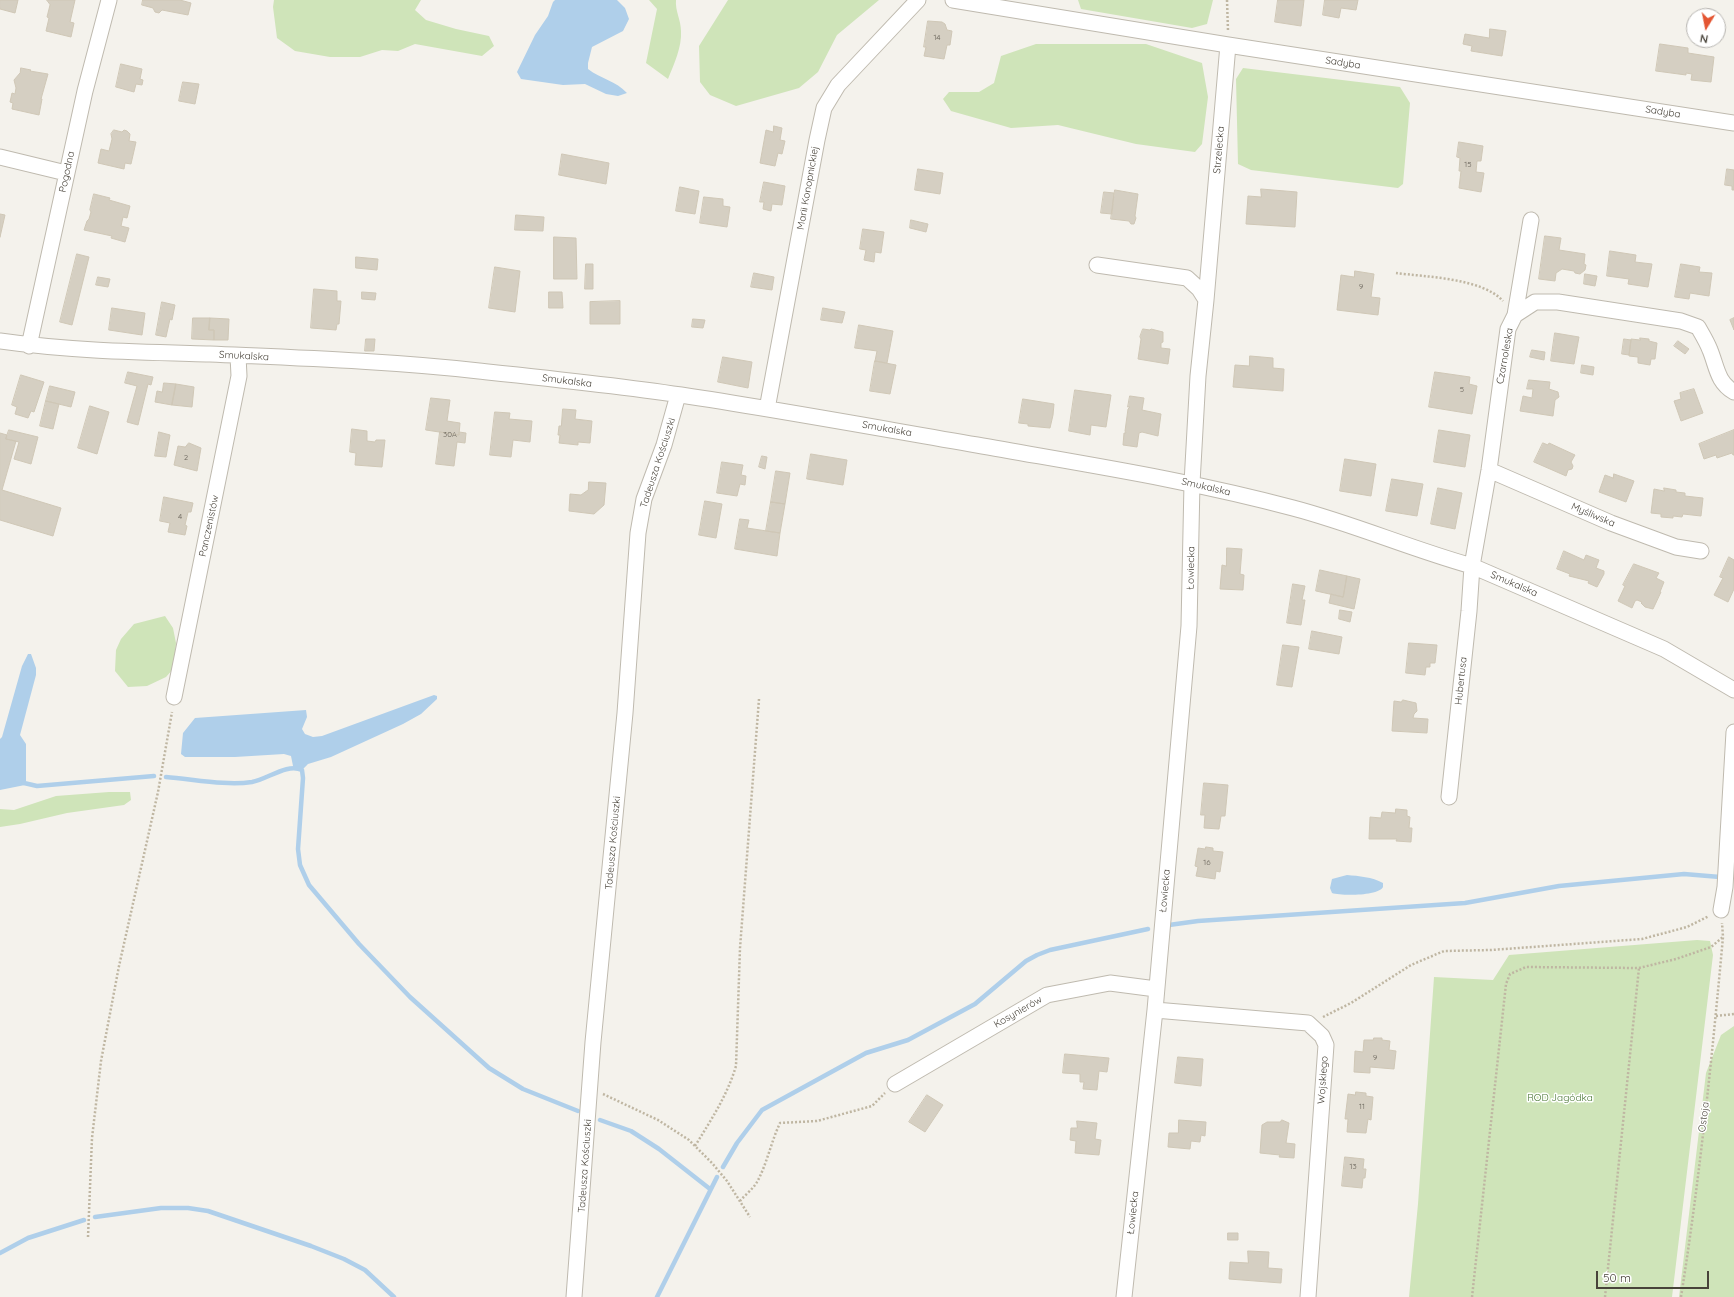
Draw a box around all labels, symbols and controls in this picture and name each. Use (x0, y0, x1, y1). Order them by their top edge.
north arrow (1686, 8, 1726, 48)
text: N (1699, 31, 1709, 46)
house number: 14 (933, 33, 941, 43)
street label: Sadyba (1325, 54, 1361, 72)
street label: Sadyba (1645, 103, 1681, 121)
street label: Strzelecka (1211, 126, 1227, 174)
street label: Marii Konopnickiej (795, 145, 821, 231)
street label: Pogodna (57, 150, 77, 194)
house number: 15 (1464, 160, 1472, 170)
house number: 9 (1359, 282, 1363, 292)
street label: Czarnoleska (1494, 327, 1516, 385)
street label: Smukalska (219, 349, 269, 363)
street label: Smukalska (541, 372, 593, 390)
house number: 5 (1460, 385, 1464, 395)
street label: Tadeusza Kościuszki (638, 416, 678, 510)
street label: Smukalska (861, 419, 913, 439)
house number: 30A (443, 430, 457, 440)
house number: 2 (184, 453, 188, 463)
street label: Smukalska (1180, 476, 1232, 498)
street label: Panczenistów (197, 494, 221, 558)
street label: Myśliwska (1569, 500, 1617, 530)
house number: 4 (178, 512, 182, 522)
street label: Łowiecka (1185, 546, 1197, 590)
street label: Smukalska (1489, 569, 1539, 599)
street label: Hubertusa (1453, 656, 1469, 706)
street label: Tadeusza Kościuszki (603, 796, 623, 890)
house number: 16 (1203, 858, 1211, 868)
street label: Łowiecka (1157, 869, 1173, 913)
street label: Kosynierów (992, 993, 1044, 1031)
house number: 9 (1373, 1053, 1377, 1063)
street label: Wojskiego (1315, 1056, 1331, 1104)
park label: ROD Jagódka (1527, 1092, 1593, 1104)
street label: Ostoja (1696, 1101, 1712, 1133)
house number: 11 (1359, 1102, 1365, 1112)
street label: Tadeusza Kościuszki (576, 1119, 594, 1213)
house number: 13 (1349, 1162, 1357, 1172)
street label: Łowiecka (1125, 1191, 1141, 1235)
scale bar (1598, 1263, 1711, 1289)
text: 50 m (1603, 1270, 1631, 1285)

